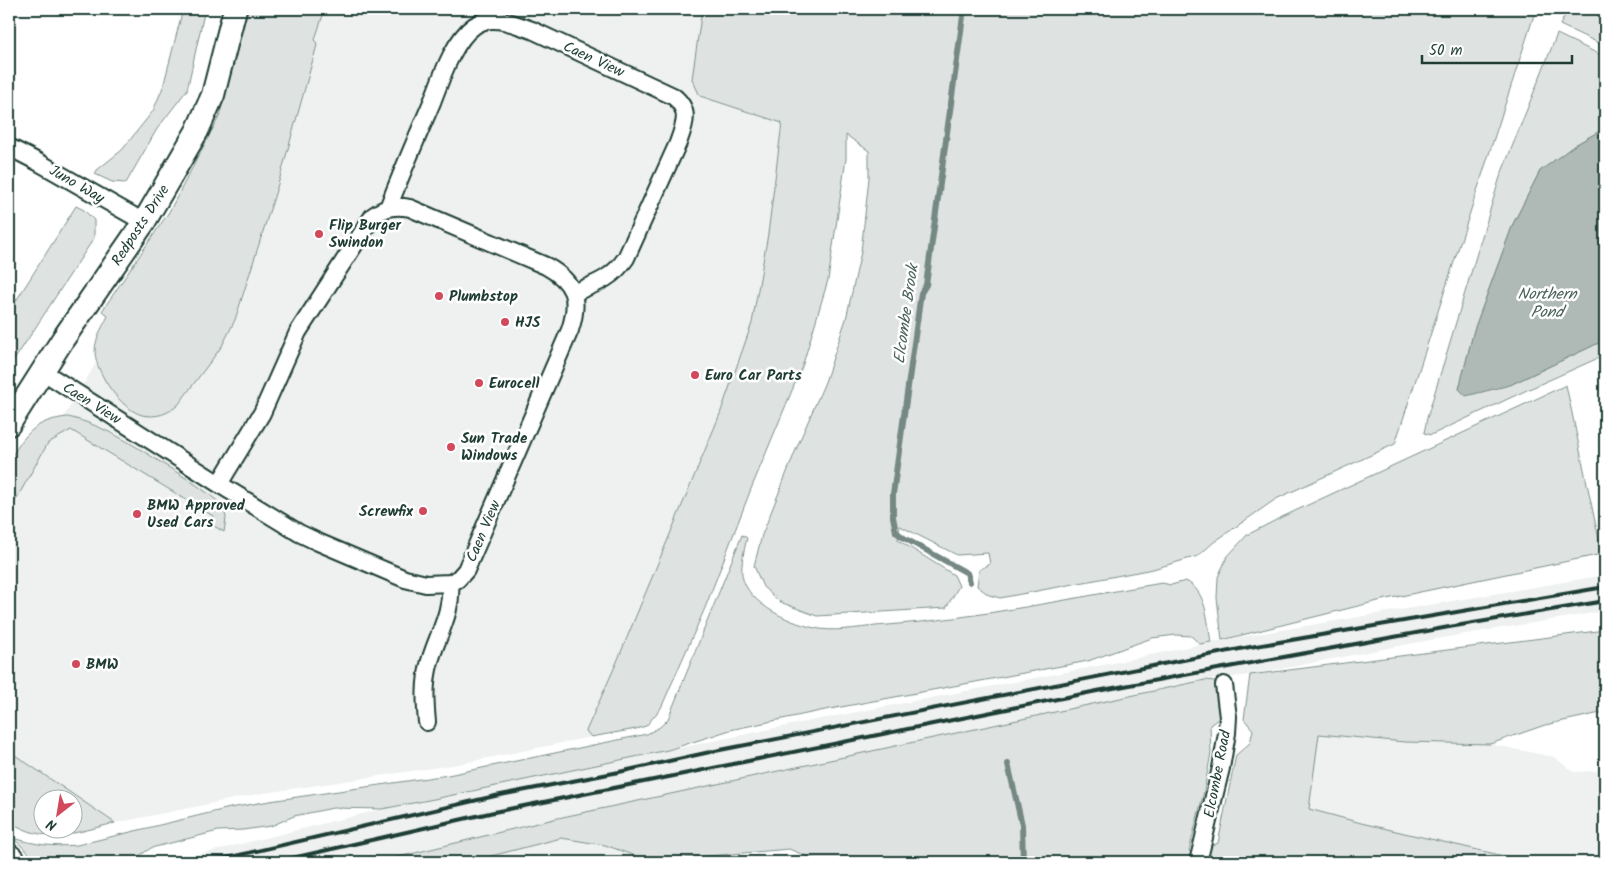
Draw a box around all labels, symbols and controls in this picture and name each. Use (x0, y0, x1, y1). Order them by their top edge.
scale bar (1422, 32, 1572, 64)
street label: Caen View (559, 35, 629, 85)
text: 50 m (1429, 39, 1463, 63)
street label: Juno Way (44, 159, 110, 211)
street label: Redposts Drive (105, 180, 176, 271)
place label: Flip Burger Swindon (329, 214, 401, 255)
marker: Flip Burger Swindon (313, 228, 325, 240)
water label: Elcombe Brook (887, 261, 926, 365)
water label: Northern Pond (1517, 282, 1578, 325)
place label: Plumbstop (449, 285, 518, 309)
marker: Plumbstop (433, 290, 445, 302)
place label: HJS (515, 311, 541, 335)
marker: HJS (499, 316, 511, 328)
place label: Euro Car Parts (705, 364, 802, 388)
marker: Euro Car Parts (689, 369, 701, 381)
place label: Eurocell (489, 372, 539, 396)
street label: Caen View (57, 376, 126, 432)
marker: Eurocell (473, 377, 485, 389)
place label: Sun Trade Windows (461, 427, 528, 468)
marker: Sun Trade Windows (445, 441, 457, 453)
place label: BMW Approved Used Cars (147, 494, 246, 535)
street label: Caen View (460, 496, 508, 566)
place label: Screwfix (359, 500, 414, 524)
marker: Screwfix (417, 505, 429, 517)
marker: BMW Approved Used Cars (131, 508, 143, 520)
place label: BMW (86, 653, 119, 677)
marker: BMW (70, 658, 82, 670)
street label: Elcombe Road (1198, 728, 1238, 820)
north arrow (32, 788, 82, 838)
text: N (42, 812, 61, 836)

